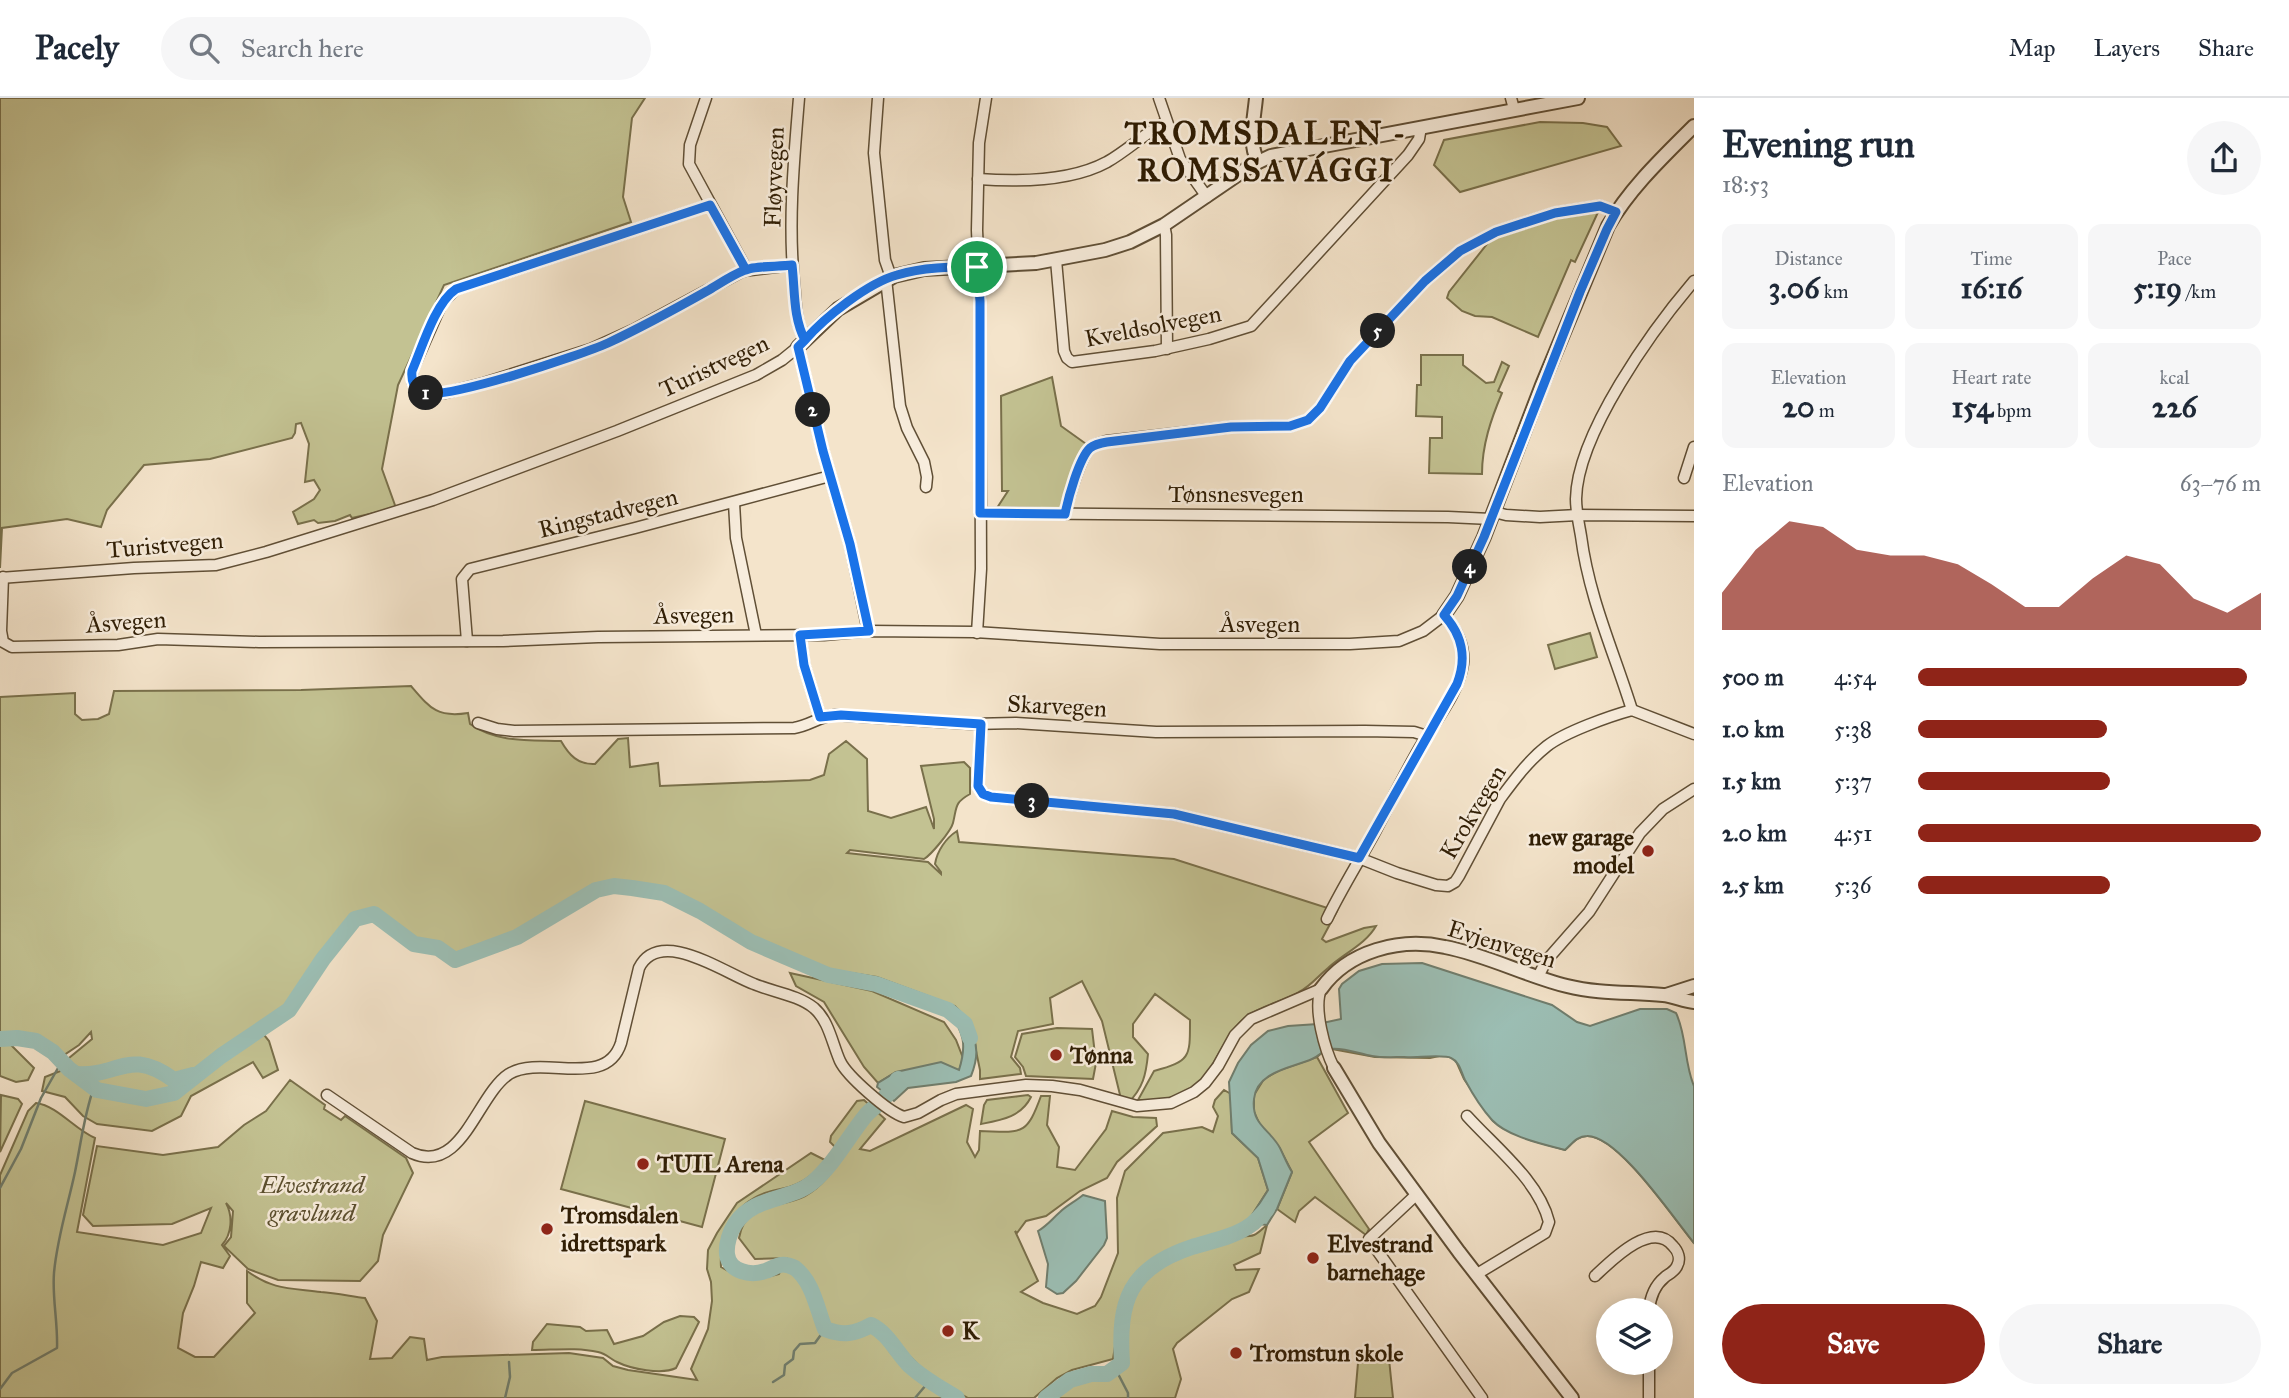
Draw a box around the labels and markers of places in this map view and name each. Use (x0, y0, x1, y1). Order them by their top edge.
pin (947, 237, 1007, 297)
pin: 5 (1360, 314, 1396, 348)
pin: 1 (408, 376, 444, 410)
pin: 2 (796, 392, 830, 428)
pin: 4 (1452, 550, 1488, 584)
pin: 3 (1014, 784, 1050, 818)
place label: new garage model (1528, 822, 1635, 880)
marker: new garage model (1640, 843, 1656, 859)
place label: Tønna (1069, 1040, 1134, 1070)
marker: Tønna (1048, 1047, 1064, 1063)
place label: TUIL Arena (656, 1149, 785, 1179)
marker: TUIL Arena (635, 1156, 651, 1172)
place label: Tromsdalen idrettspark (560, 1200, 678, 1258)
marker: Tromsdalen idrettspark (539, 1221, 555, 1237)
place label: Elvestrand barnehage (1326, 1229, 1434, 1287)
marker: Elvestrand barnehage (1305, 1250, 1321, 1266)
place label: K (962, 1316, 980, 1346)
marker: K (940, 1323, 956, 1339)
place label: Tromstun skole (1249, 1338, 1403, 1368)
marker: Tromstun skole (1228, 1345, 1244, 1361)

